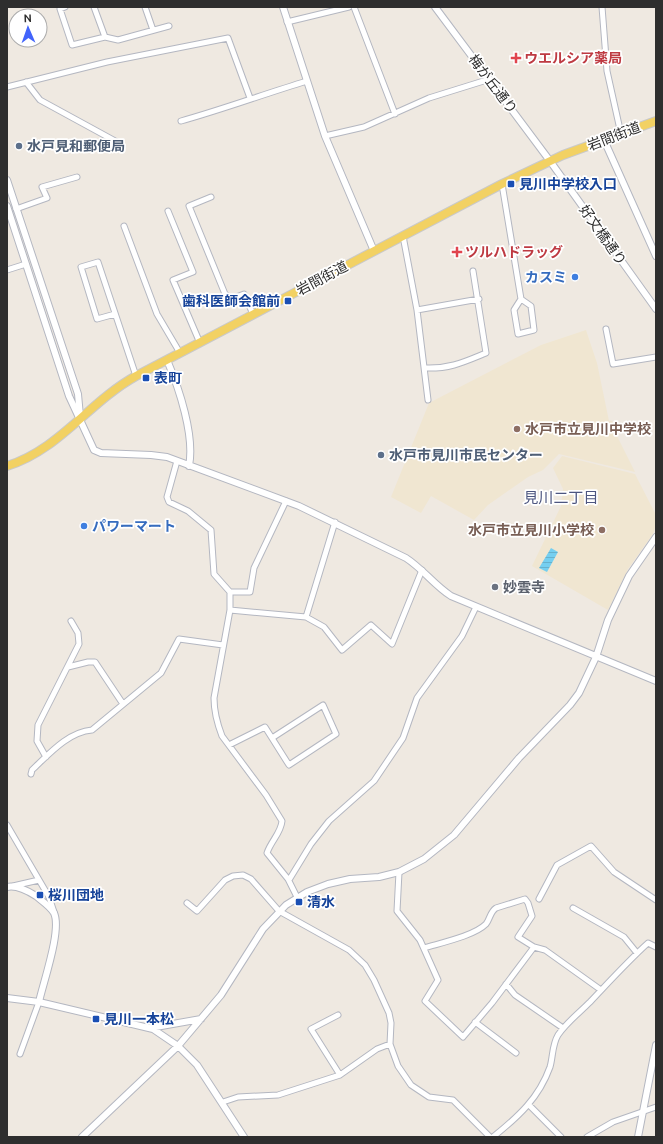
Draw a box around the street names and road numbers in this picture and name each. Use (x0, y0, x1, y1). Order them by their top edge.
street label: 梅が丘通り (466, 51, 520, 117)
street label: 岩間街道 (585, 118, 643, 154)
street label: 好文橋通り (576, 202, 630, 268)
street label: 岩間街道 (294, 258, 350, 298)

